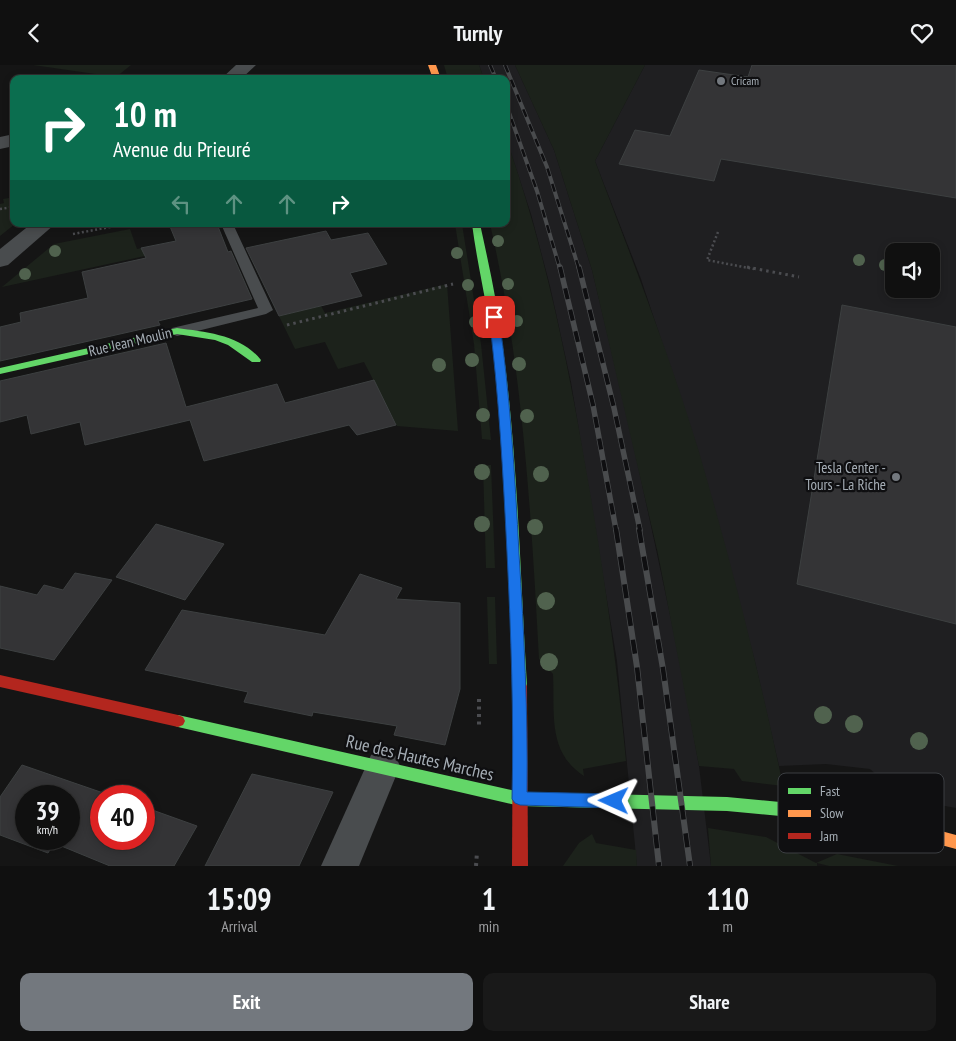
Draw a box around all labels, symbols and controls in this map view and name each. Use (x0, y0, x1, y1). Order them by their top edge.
icon: back (20, 19, 48, 47)
text: Turnly (454, 19, 502, 47)
icon: heart (908, 19, 936, 47)
place label: Cricam (731, 73, 759, 88)
marker: Cricam (715, 75, 727, 87)
text: 10 m (113, 91, 177, 137)
icon: right (30, 95, 95, 160)
text: Avenue du Prieuré (113, 135, 251, 163)
icon: left (167, 190, 195, 218)
icon: ahead (220, 190, 248, 218)
icon: ahead (273, 190, 301, 218)
icon: right (326, 190, 354, 218)
map controls (885, 243, 940, 298)
button: sound (885, 243, 940, 298)
pin (473, 296, 515, 338)
icon: arrive (480, 303, 508, 331)
street label: Rue Jean Moulin (87, 323, 173, 360)
place label: Tesla Center - Tours - La Riche (805, 458, 886, 494)
marker: Tesla Center - Tours - La Riche (890, 471, 902, 483)
street label: Rue des Hautes Marches (344, 729, 496, 786)
legend (778, 773, 944, 853)
position arrow (587, 774, 639, 826)
text: Fast (820, 782, 840, 800)
speed limit sign: 40 (90, 785, 155, 850)
text: 39 (36, 795, 59, 827)
text: Slow (820, 804, 844, 822)
text: km/h (37, 822, 58, 837)
text: Jam (819, 827, 838, 845)
text: 15:09 (207, 879, 272, 918)
text: 1 (482, 879, 496, 918)
text: 110 (706, 879, 749, 918)
text: Arrival (221, 916, 257, 936)
text: min (478, 916, 499, 936)
text: m (722, 916, 733, 936)
button: Exit (20, 973, 473, 1031)
button: Share (483, 973, 936, 1031)

